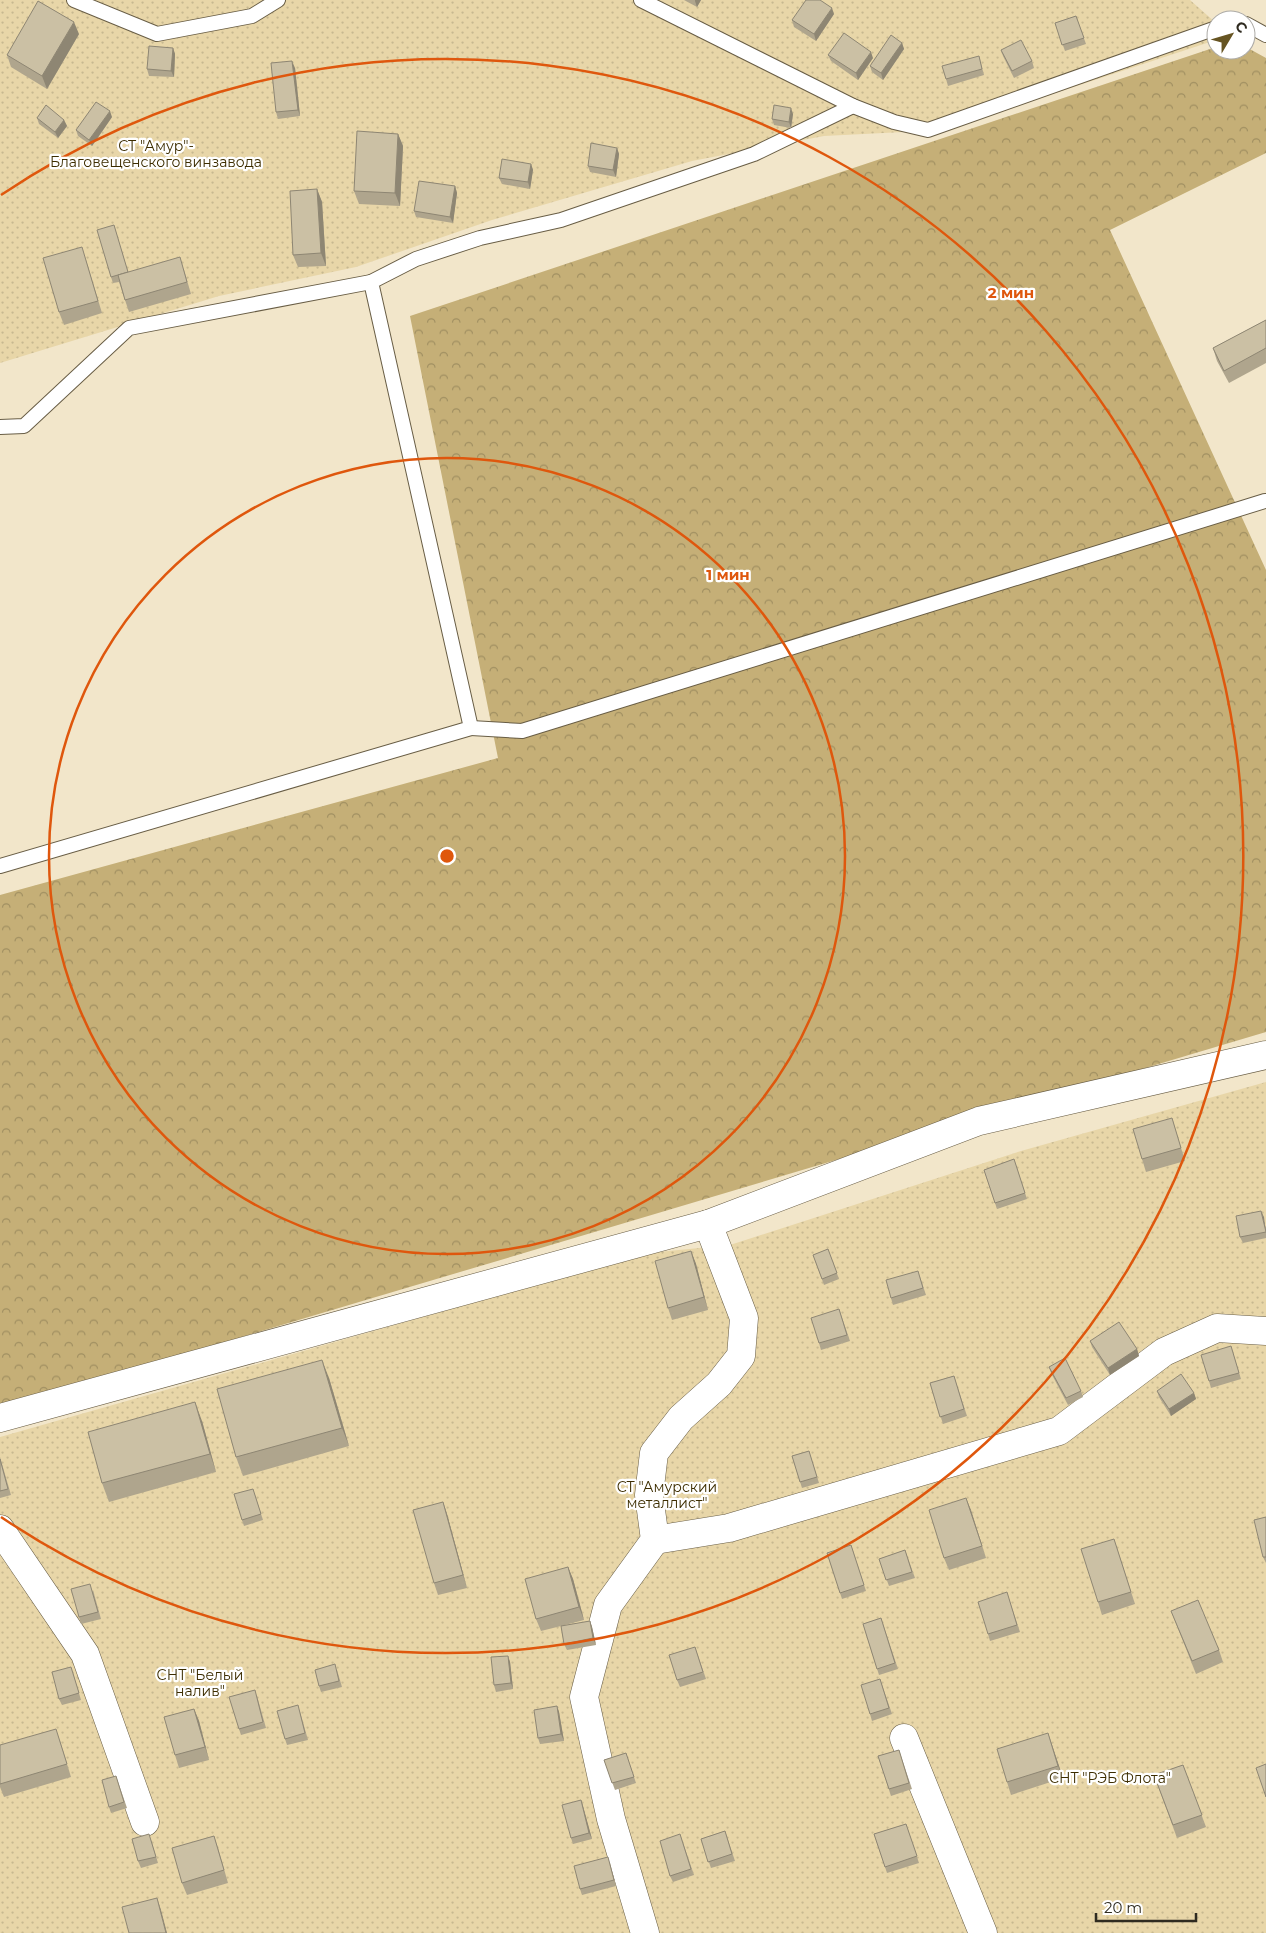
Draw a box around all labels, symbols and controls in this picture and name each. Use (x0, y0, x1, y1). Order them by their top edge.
north arrow (1206, 10, 1256, 60)
text: С (1231, 17, 1251, 37)
park label: СТ "Амур"- Благовещенского винзавода (50, 137, 262, 171)
text: 2 мин (988, 283, 1034, 302)
text: 1 мин (706, 565, 750, 584)
centre of rings (438, 847, 456, 865)
park label: СТ "Амурский металлист" (617, 1478, 717, 1512)
park label: СНТ "Белый налив" (157, 1666, 243, 1700)
park label: СНТ "РЭБ Флота" (1049, 1769, 1171, 1787)
scale bar (1096, 1890, 1196, 1922)
text: 20 m (1104, 1898, 1142, 1917)

